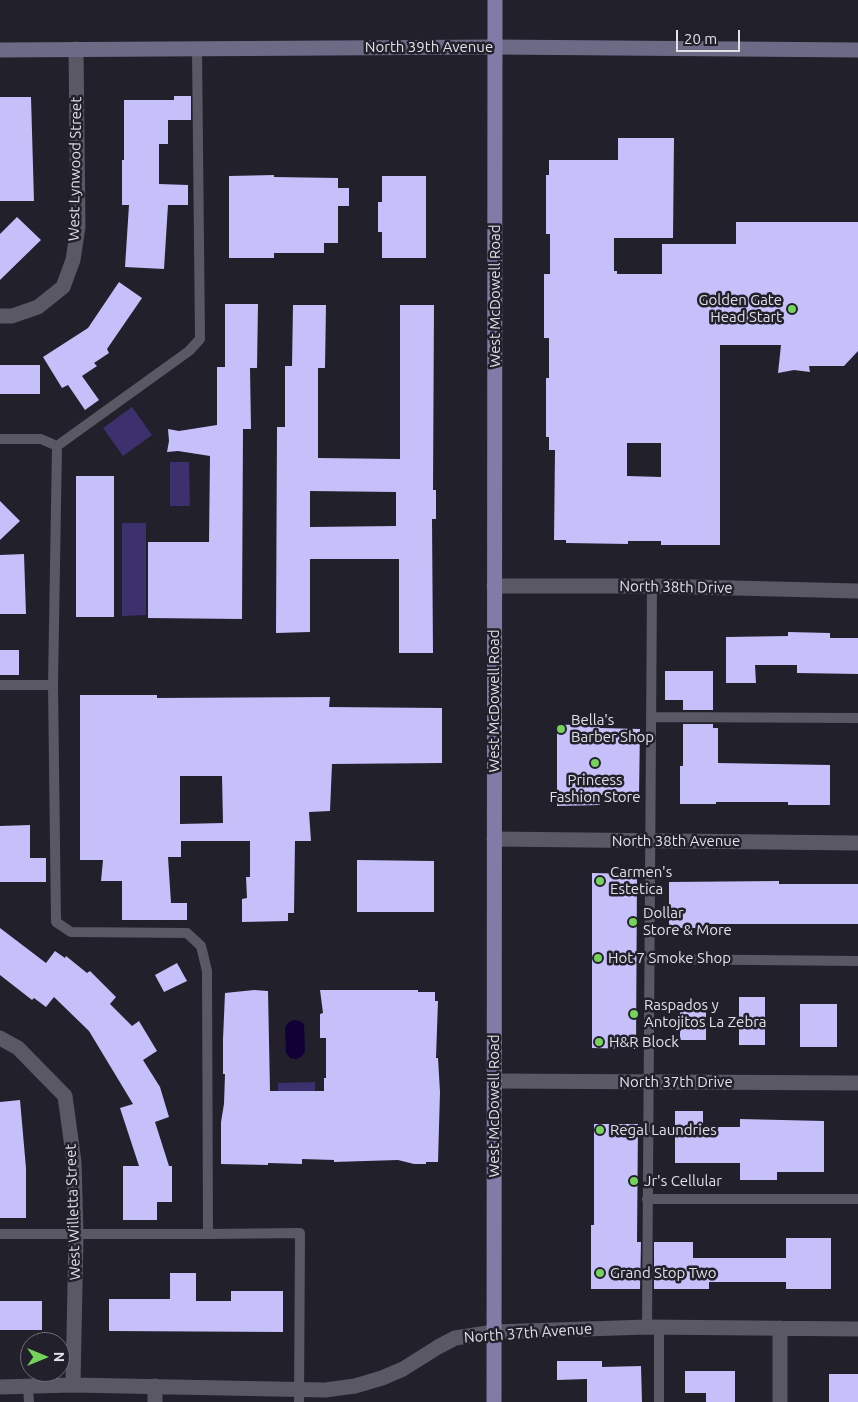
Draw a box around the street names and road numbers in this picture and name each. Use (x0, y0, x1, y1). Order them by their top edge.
street label: North 39th Avenue (365, 38, 493, 56)
street label: West Lynwood Street (65, 97, 85, 241)
street label: West McDowell Road (486, 225, 504, 367)
street label: North 38th Drive (619, 577, 733, 597)
street label: West McDowell Road (485, 630, 503, 772)
street label: North 38th Avenue (612, 832, 740, 850)
street label: West McDowell Road (485, 1035, 503, 1177)
street label: North 37th Drive (619, 1073, 733, 1091)
street label: West Willetta Street (62, 1143, 84, 1281)
street label: North 37th Avenue (463, 1320, 593, 1346)

